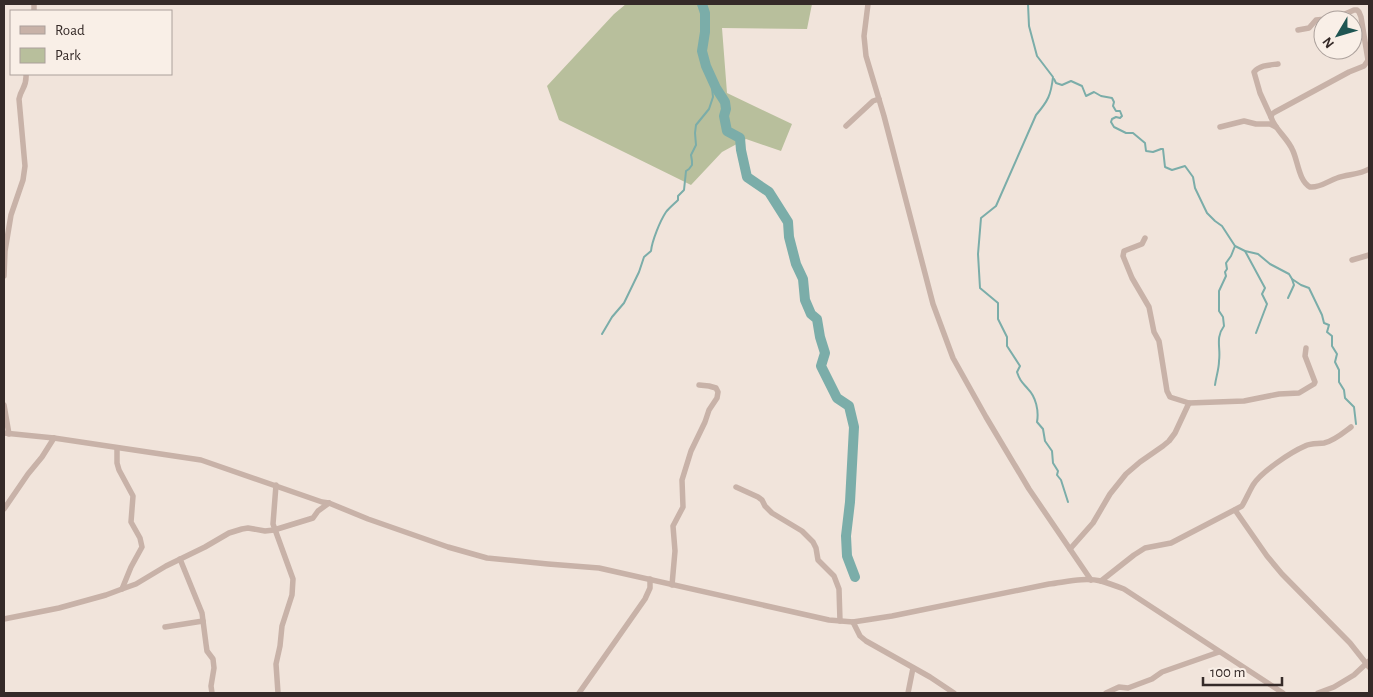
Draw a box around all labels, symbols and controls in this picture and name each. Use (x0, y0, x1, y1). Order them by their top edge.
legend (10, 10, 172, 75)
north arrow (1313, 10, 1363, 60)
text: Road (55, 23, 85, 38)
text: N (1320, 34, 1337, 51)
text: Park (55, 48, 81, 63)
scale bar (1203, 654, 1282, 686)
text: 100 m (1210, 665, 1245, 680)

